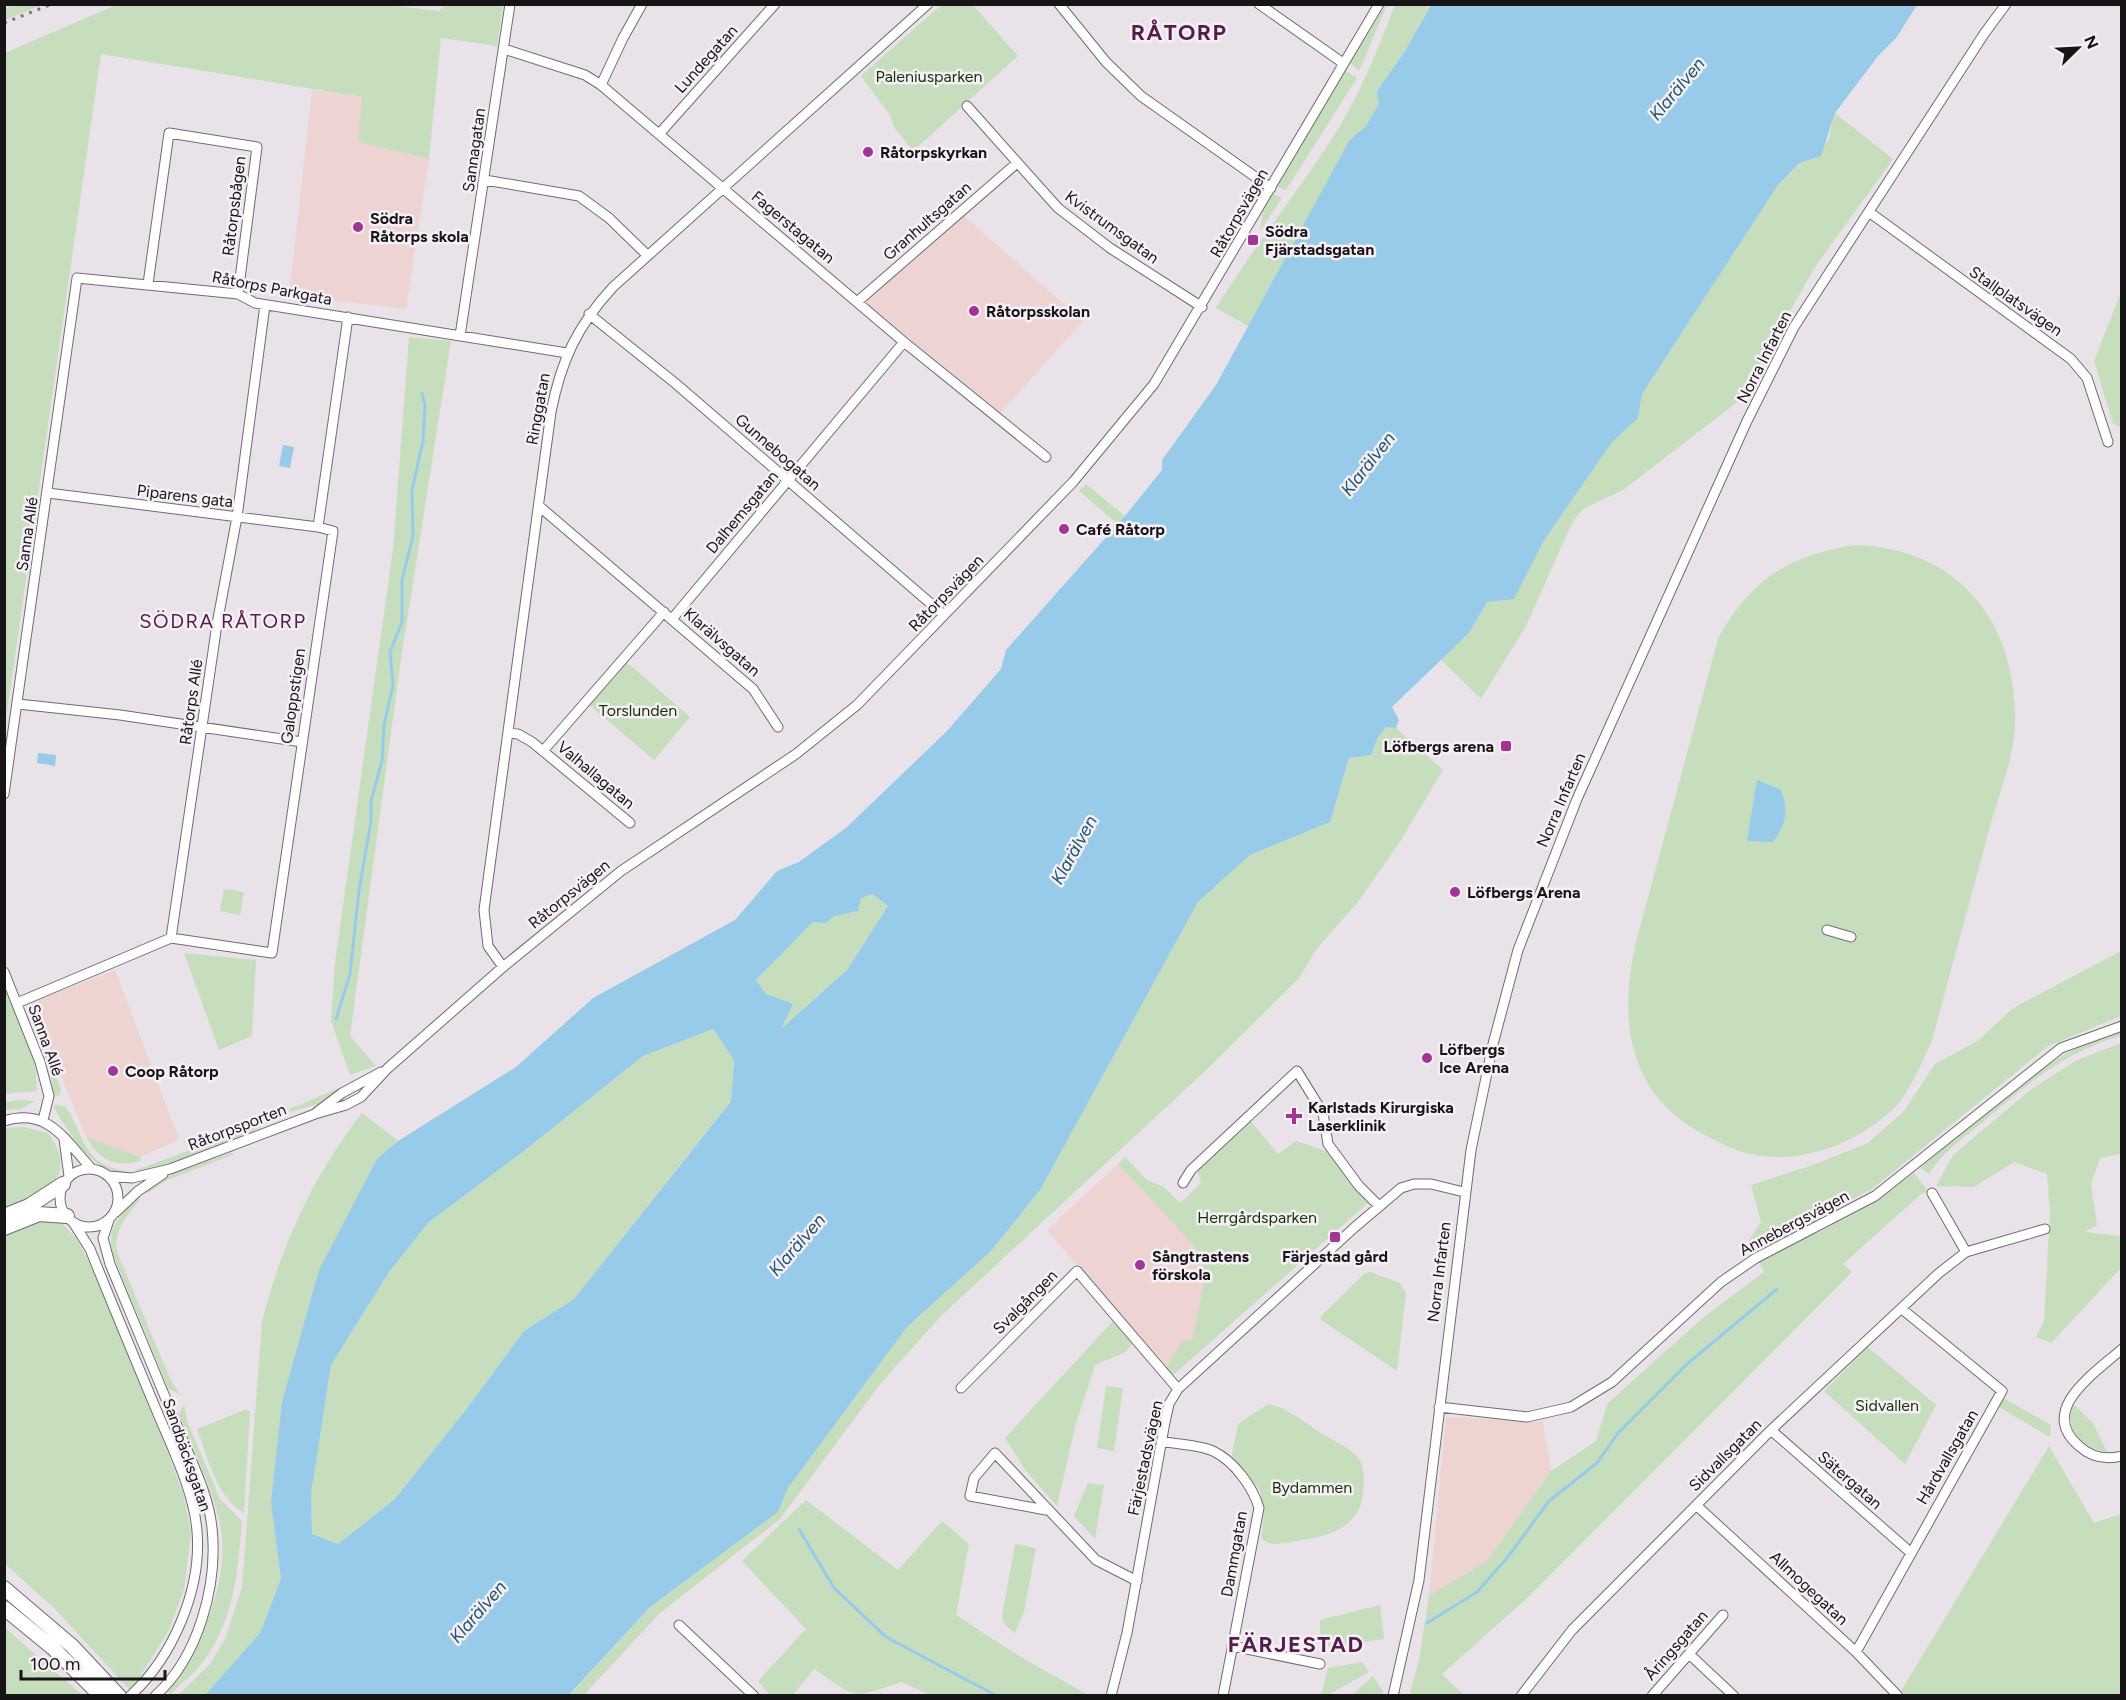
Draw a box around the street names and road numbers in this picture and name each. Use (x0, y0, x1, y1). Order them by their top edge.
street label: Lundegatan (671, 21, 742, 97)
street label: Sannagatan (459, 107, 489, 193)
street label: Råtorpsbågen (218, 155, 250, 257)
street label: Råtorpsvägen (1206, 165, 1272, 261)
street label: Granhultsgatan (879, 178, 975, 264)
street label: Fagerstagatan (748, 187, 838, 267)
street label: Kvistrumsgatan (1061, 187, 1163, 267)
street label: Stallplatsvägen (1966, 262, 2066, 340)
street label: Råtorps Parkgata (210, 267, 334, 309)
street label: Norra Infarten (1733, 308, 1795, 406)
street label: Ringgatan (522, 371, 554, 446)
street label: Gunnebogatan (731, 410, 825, 494)
street label: Dalhemsgatan (702, 467, 782, 557)
street label: Piparens gata (136, 481, 234, 511)
street label: Sanna Allé (12, 496, 42, 572)
street label: Råtorpsvägen (905, 551, 987, 635)
street label: Klarälvsgatan (680, 604, 764, 680)
street label: Galoppstigen (277, 647, 309, 745)
street label: Råtorps Allé (176, 658, 206, 746)
street label: Valhallagatan (553, 737, 639, 813)
street label: Norra Infarten (1533, 750, 1589, 850)
street label: Råtorpsvägen (524, 855, 614, 933)
street label: Sanna Allé (24, 1002, 68, 1079)
street label: Råtorpsporten (185, 1100, 289, 1154)
street label: Annebergsvägen (1736, 1186, 1852, 1260)
street label: Norra Infarten (1423, 1221, 1455, 1323)
street label: Svalgången (989, 1266, 1061, 1338)
street label: Sandbäcksgatan (159, 1396, 215, 1514)
street label: Färjestadsvägen (1124, 1399, 1166, 1517)
street label: Hårdvallsgatan (1912, 1406, 1982, 1508)
street label: Sidvallsgatan (1685, 1415, 1765, 1495)
street label: Sätergatan (1814, 1447, 1886, 1513)
street label: Dammgatan (1217, 1509, 1251, 1599)
street label: Allmogegatan (1766, 1547, 1852, 1629)
street label: Åringsgatan (1640, 1606, 1712, 1684)

